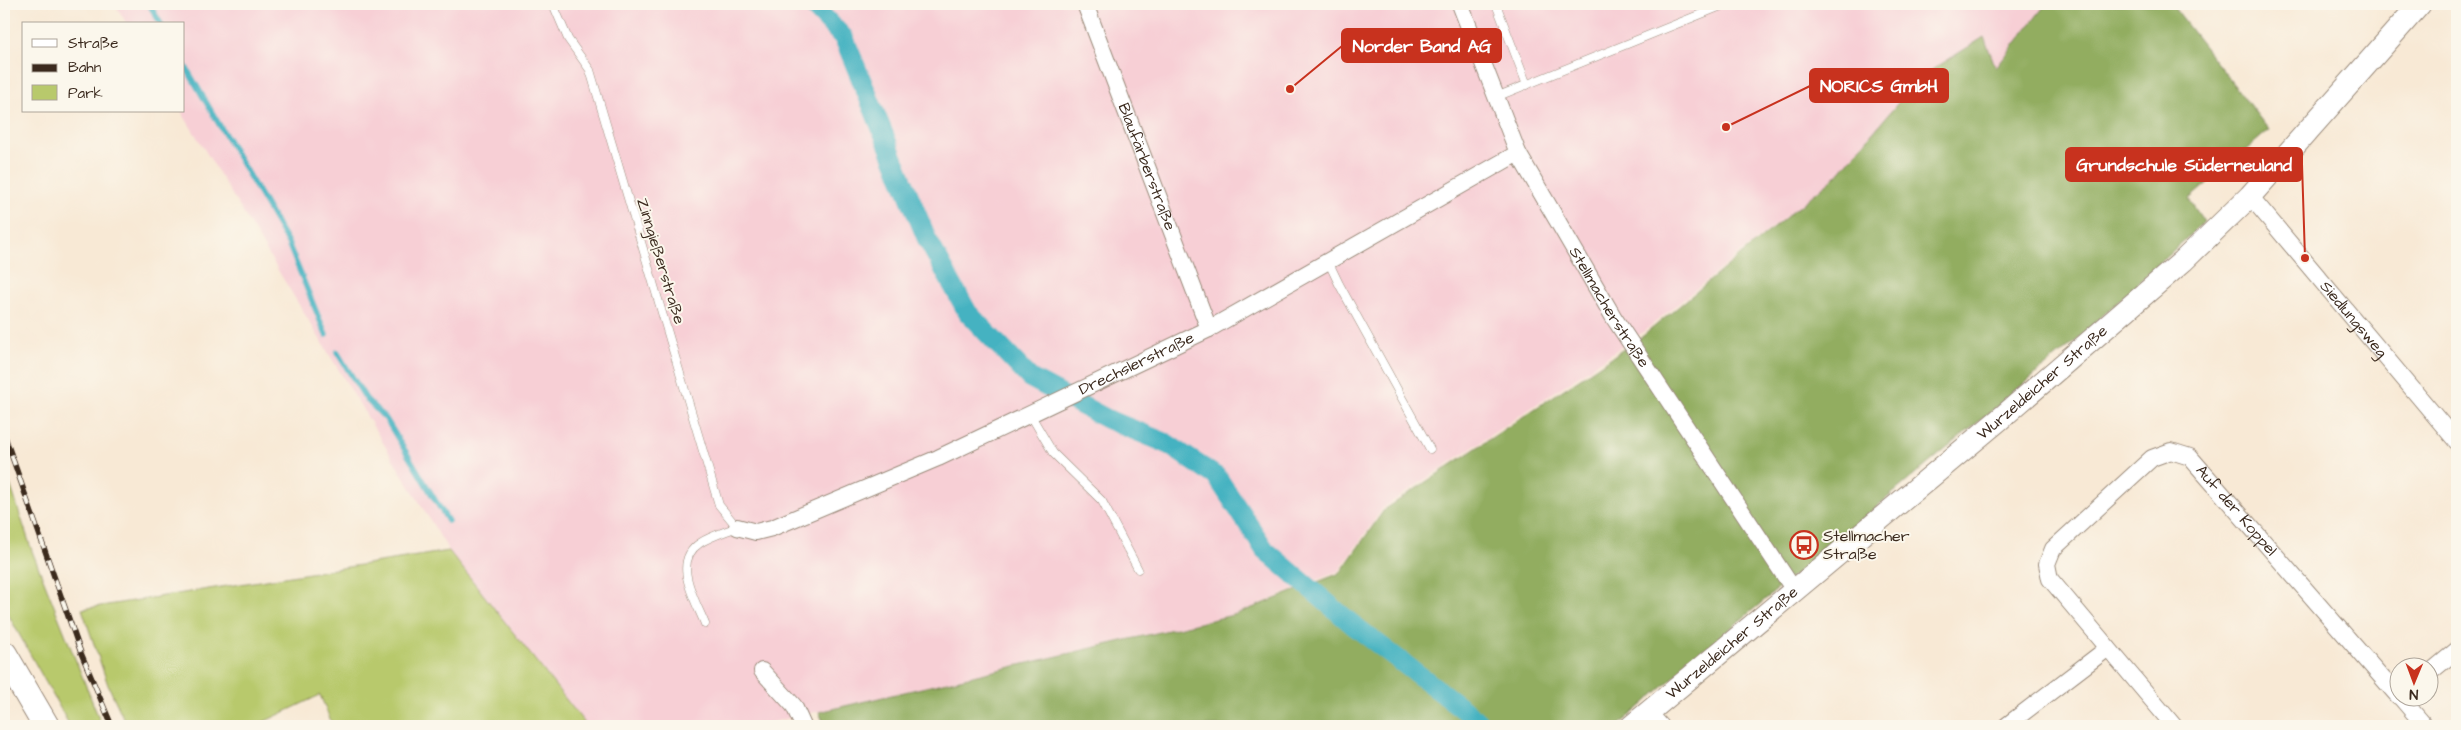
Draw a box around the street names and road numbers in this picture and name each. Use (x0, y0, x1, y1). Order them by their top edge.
street label: Blaufärberstraße (1113, 100, 1181, 234)
street label: Zinngießerstraße (630, 195, 691, 327)
street label: Stellmacherstraße (1564, 243, 1655, 372)
street label: Siedlungsweg (2315, 276, 2392, 363)
street label: Wurzeldeicher Straße (1972, 320, 2113, 445)
street label: Drechslerstraße (1075, 327, 1198, 400)
street label: Auf der Koppel (2191, 460, 2282, 560)
street label: Wurzeldeicher Straße (1661, 581, 1803, 704)

